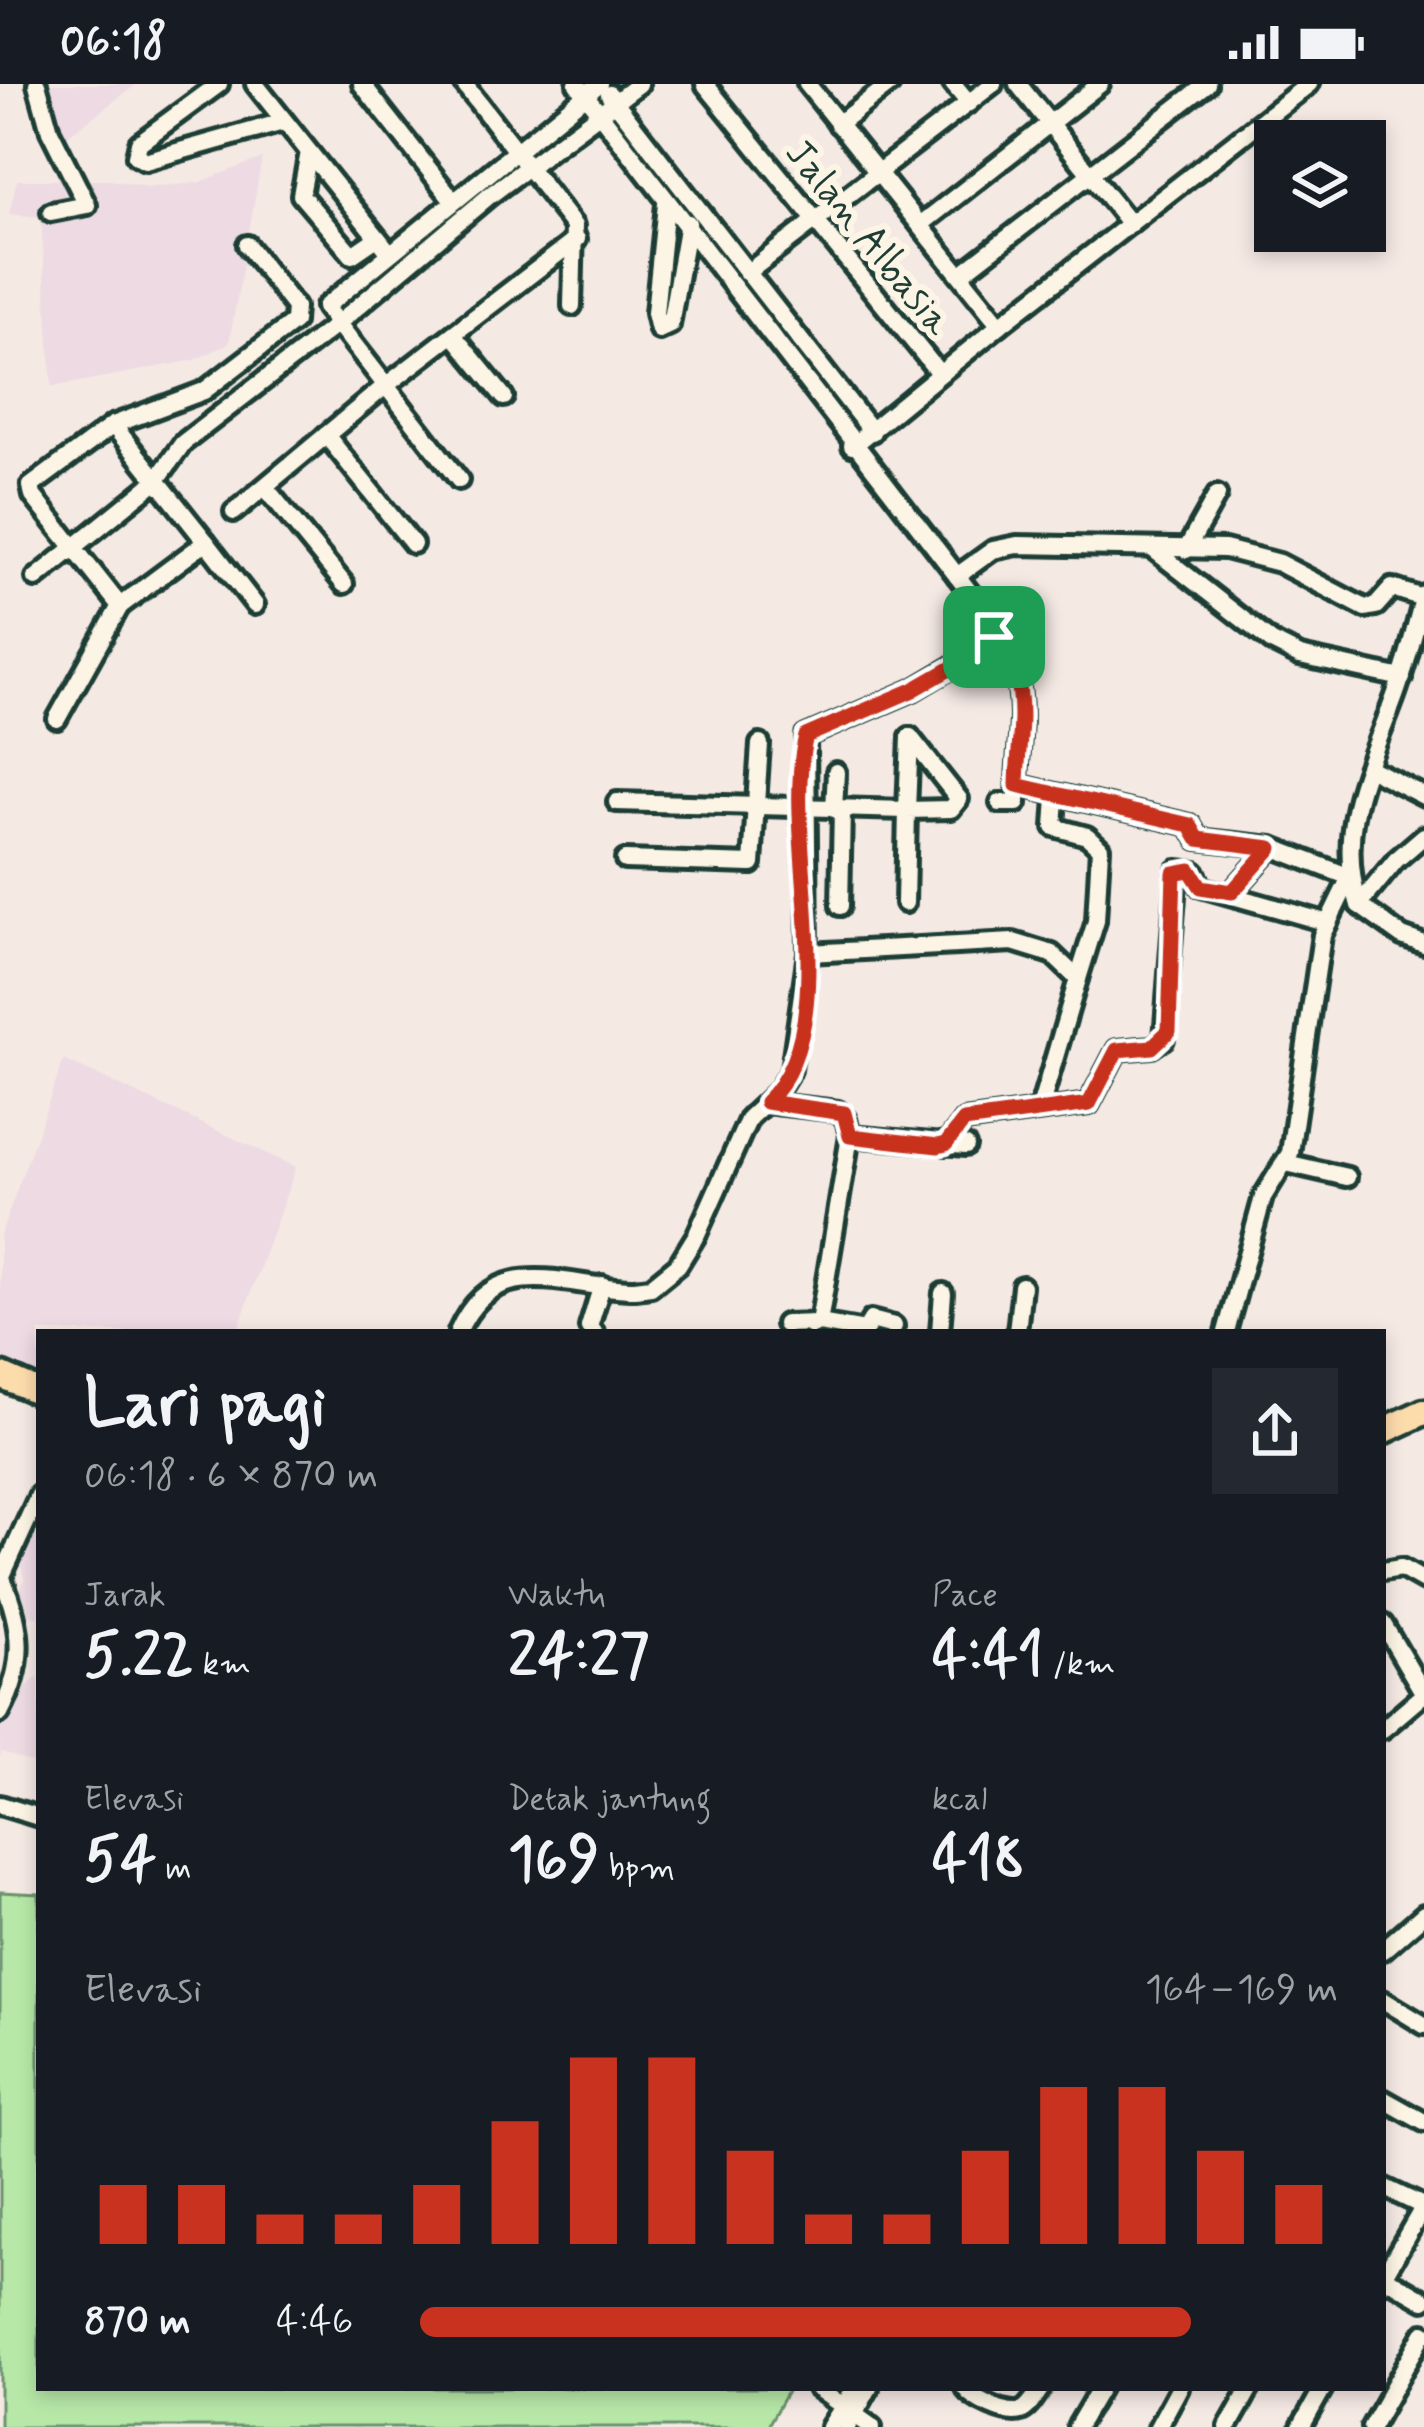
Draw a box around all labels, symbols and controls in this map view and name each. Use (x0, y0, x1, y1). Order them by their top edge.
text: 06:18 (60, 13, 167, 72)
map controls (1254, 120, 1386, 252)
button: layers (1254, 120, 1386, 252)
street label: Jalan Albasia (773, 130, 962, 347)
pin (943, 586, 1045, 688)
icon: arrive (961, 604, 1027, 670)
text: Lari pagi (84, 1363, 326, 1449)
button: share (1212, 1368, 1338, 1494)
text: 06:18 · 6 × 870 m (84, 1451, 378, 1502)
text: Jarak (84, 1574, 165, 1618)
text: Waktu (508, 1574, 605, 1618)
text: Pace (932, 1574, 998, 1618)
text: 5.22 (84, 1618, 194, 1697)
text: 24:27 (508, 1618, 649, 1697)
text: 4:41 (932, 1618, 1044, 1697)
text: km (194, 1643, 251, 1687)
text: /km (1044, 1643, 1115, 1687)
text: Elevasi (84, 1778, 184, 1822)
text: Detak jantung (508, 1778, 711, 1822)
text: kcal (932, 1778, 987, 1822)
text: 54 (84, 1822, 156, 1901)
text: 169 (508, 1822, 600, 1901)
text: 418 (932, 1822, 1025, 1901)
text: m (156, 1847, 192, 1891)
text: bpm (600, 1847, 675, 1891)
text: Elevasi (84, 1965, 202, 2016)
text: 164–169 m (1145, 1965, 1338, 2016)
text: 870 m (84, 2297, 191, 2348)
text: 4:46 (276, 2297, 353, 2348)

